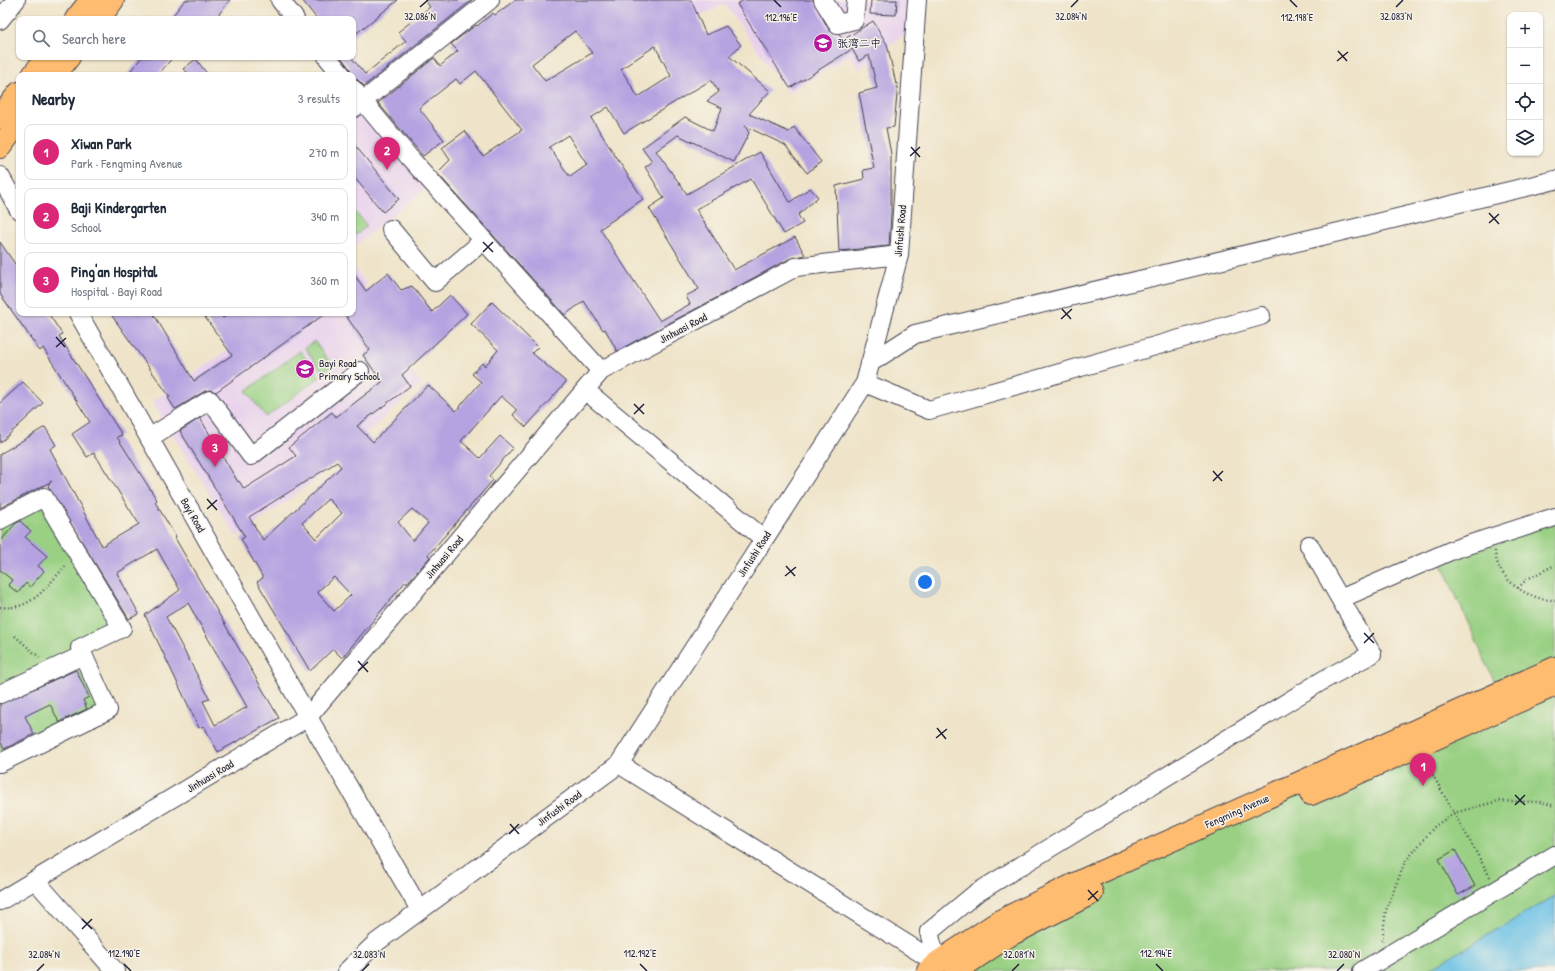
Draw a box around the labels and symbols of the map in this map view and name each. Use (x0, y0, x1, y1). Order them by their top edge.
text: 32.086°N (404, 10, 436, 23)
text: 32.084°N (1055, 10, 1087, 23)
text: 32.083°N (1380, 10, 1412, 23)
text: 112.196°E (765, 11, 798, 24)
text: 112.198°E (1281, 11, 1314, 24)
school or university icon: 张湾二中 (812, 32, 834, 54)
place label: 张湾二中 (837, 36, 881, 50)
pin: 2 (374, 137, 400, 170)
street label: Jinfushi Road (891, 204, 909, 257)
street label: Jinhuasi Road (657, 309, 710, 346)
place label: Bayi Road Primary School (319, 356, 380, 383)
school or university icon: Bayi Road Primary School (294, 358, 316, 380)
pin: 3 (202, 434, 228, 467)
street label: Bayi Road (178, 495, 209, 535)
street label: Jinfushi Road (734, 528, 774, 580)
street label: Jinhuasi Road (422, 532, 467, 581)
your location (915, 572, 935, 592)
pin: 1 (1410, 753, 1436, 786)
street label: Jinhuasi Road (184, 756, 237, 795)
street label: Jinfushi Road (534, 787, 585, 829)
street label: Fengming Avenue (1202, 790, 1272, 832)
text: 112.190°E (108, 947, 141, 960)
text: 112.192°E (624, 947, 657, 960)
text: 112.194°E (1140, 947, 1173, 960)
text: 32.084°N (28, 948, 60, 961)
text: 32.083°N (353, 948, 385, 961)
text: 32.081°N (1003, 948, 1035, 961)
text: 32.080°N (1328, 948, 1360, 961)

